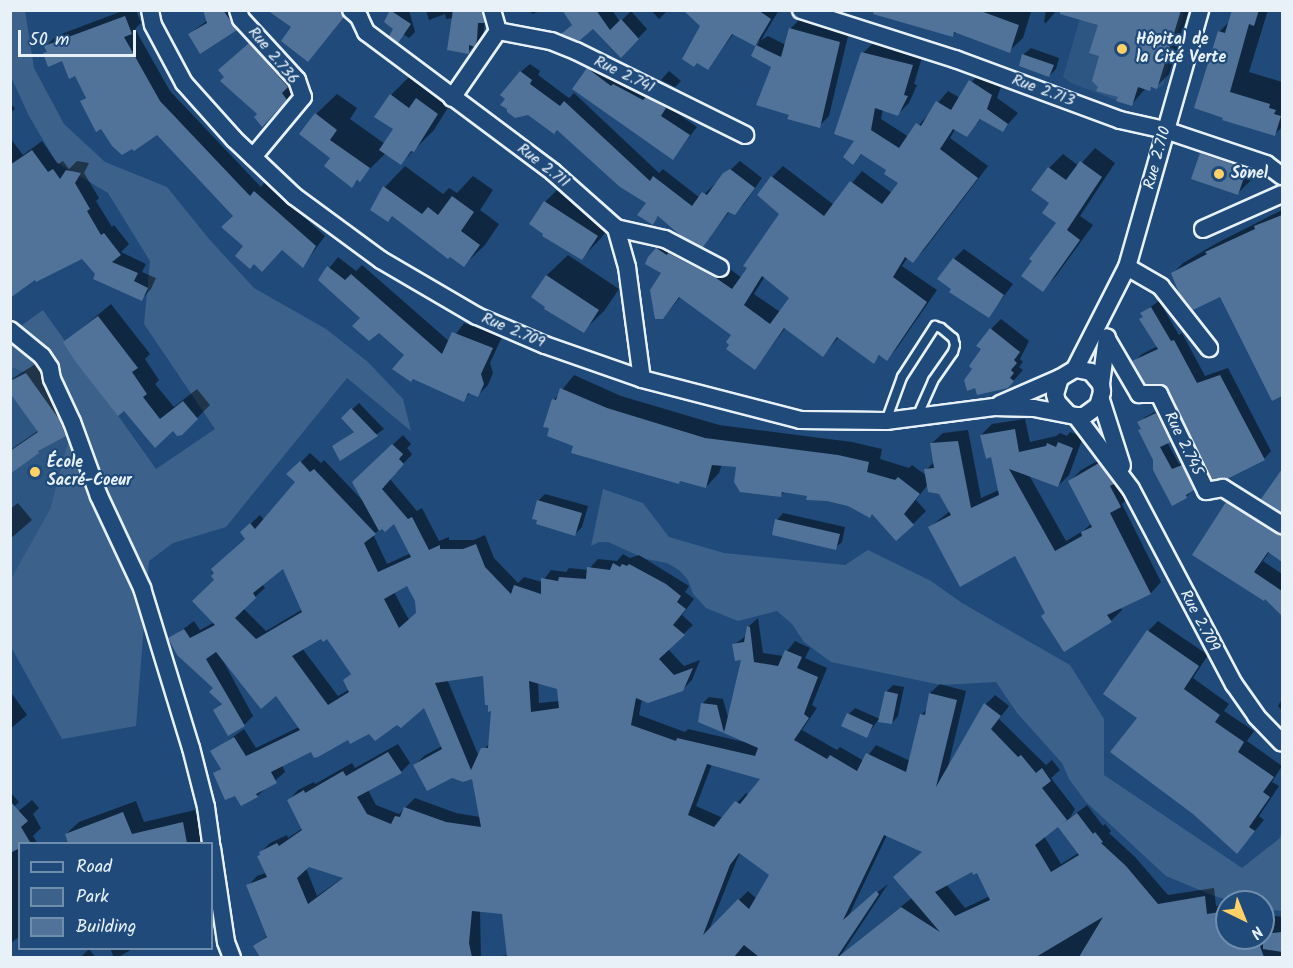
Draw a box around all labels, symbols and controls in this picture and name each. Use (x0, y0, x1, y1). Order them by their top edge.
scale bar (21, 18, 140, 56)
street label: Rue 2.736 (243, 23, 303, 89)
text: 50 m (29, 26, 69, 55)
place label: Hôpital de la Cité Verte (1136, 30, 1226, 68)
marker: Hôpital de la Cité Verte (1113, 40, 1131, 58)
street label: Rue 2.741 (591, 52, 657, 98)
street label: Rue 2.713 (1009, 71, 1077, 111)
street label: Rue 2.710 (1140, 125, 1176, 191)
street label: Rue 2.711 (513, 140, 573, 192)
place label: Sonel (1231, 164, 1268, 184)
marker: Sonel (1212, 167, 1226, 181)
street label: Rue 2.709 (478, 309, 548, 353)
street label: Rue 2.745 (1159, 409, 1207, 479)
place label: École Sacré-Coeur (47, 453, 132, 491)
marker: École Sacré-Coeur (28, 465, 42, 479)
street label: Rue 2.709 (1175, 587, 1223, 655)
legend (18, 842, 213, 950)
text: Road (76, 853, 112, 882)
text: Park (76, 883, 109, 912)
north arrow (1215, 890, 1275, 950)
text: Building (76, 913, 136, 942)
text: N (1244, 919, 1268, 945)

